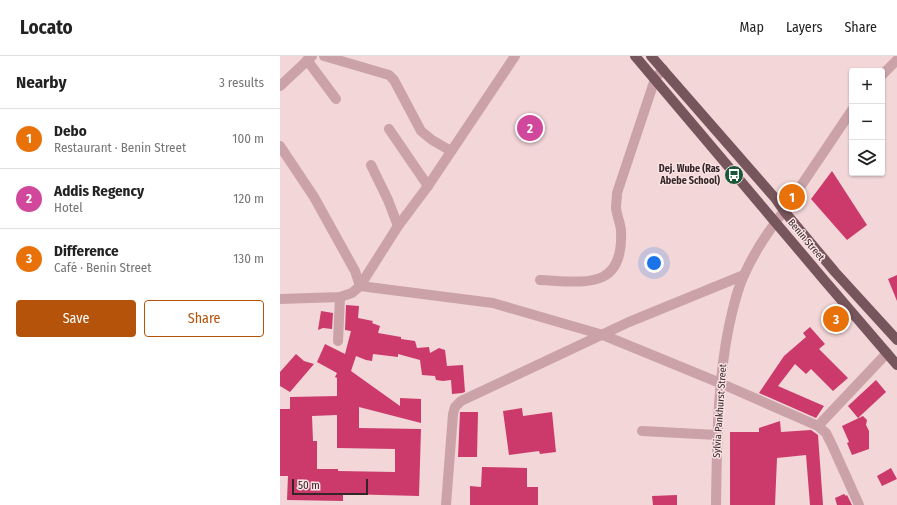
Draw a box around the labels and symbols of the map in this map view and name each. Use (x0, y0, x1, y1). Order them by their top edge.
pin: 2 (517, 113, 543, 143)
place label: Dej. Wube (Ras Abebe School) (659, 162, 721, 187)
bus stop icon: Dej. Wube (Ras Abebe School) (723, 164, 745, 186)
pin: 1 (779, 182, 805, 212)
street label: Benin Street (785, 217, 827, 264)
your location (644, 253, 664, 273)
pin: 3 (823, 304, 849, 334)
street label: Sylvia Pankhurst Street (711, 363, 729, 458)
scale bar (292, 477, 368, 496)

